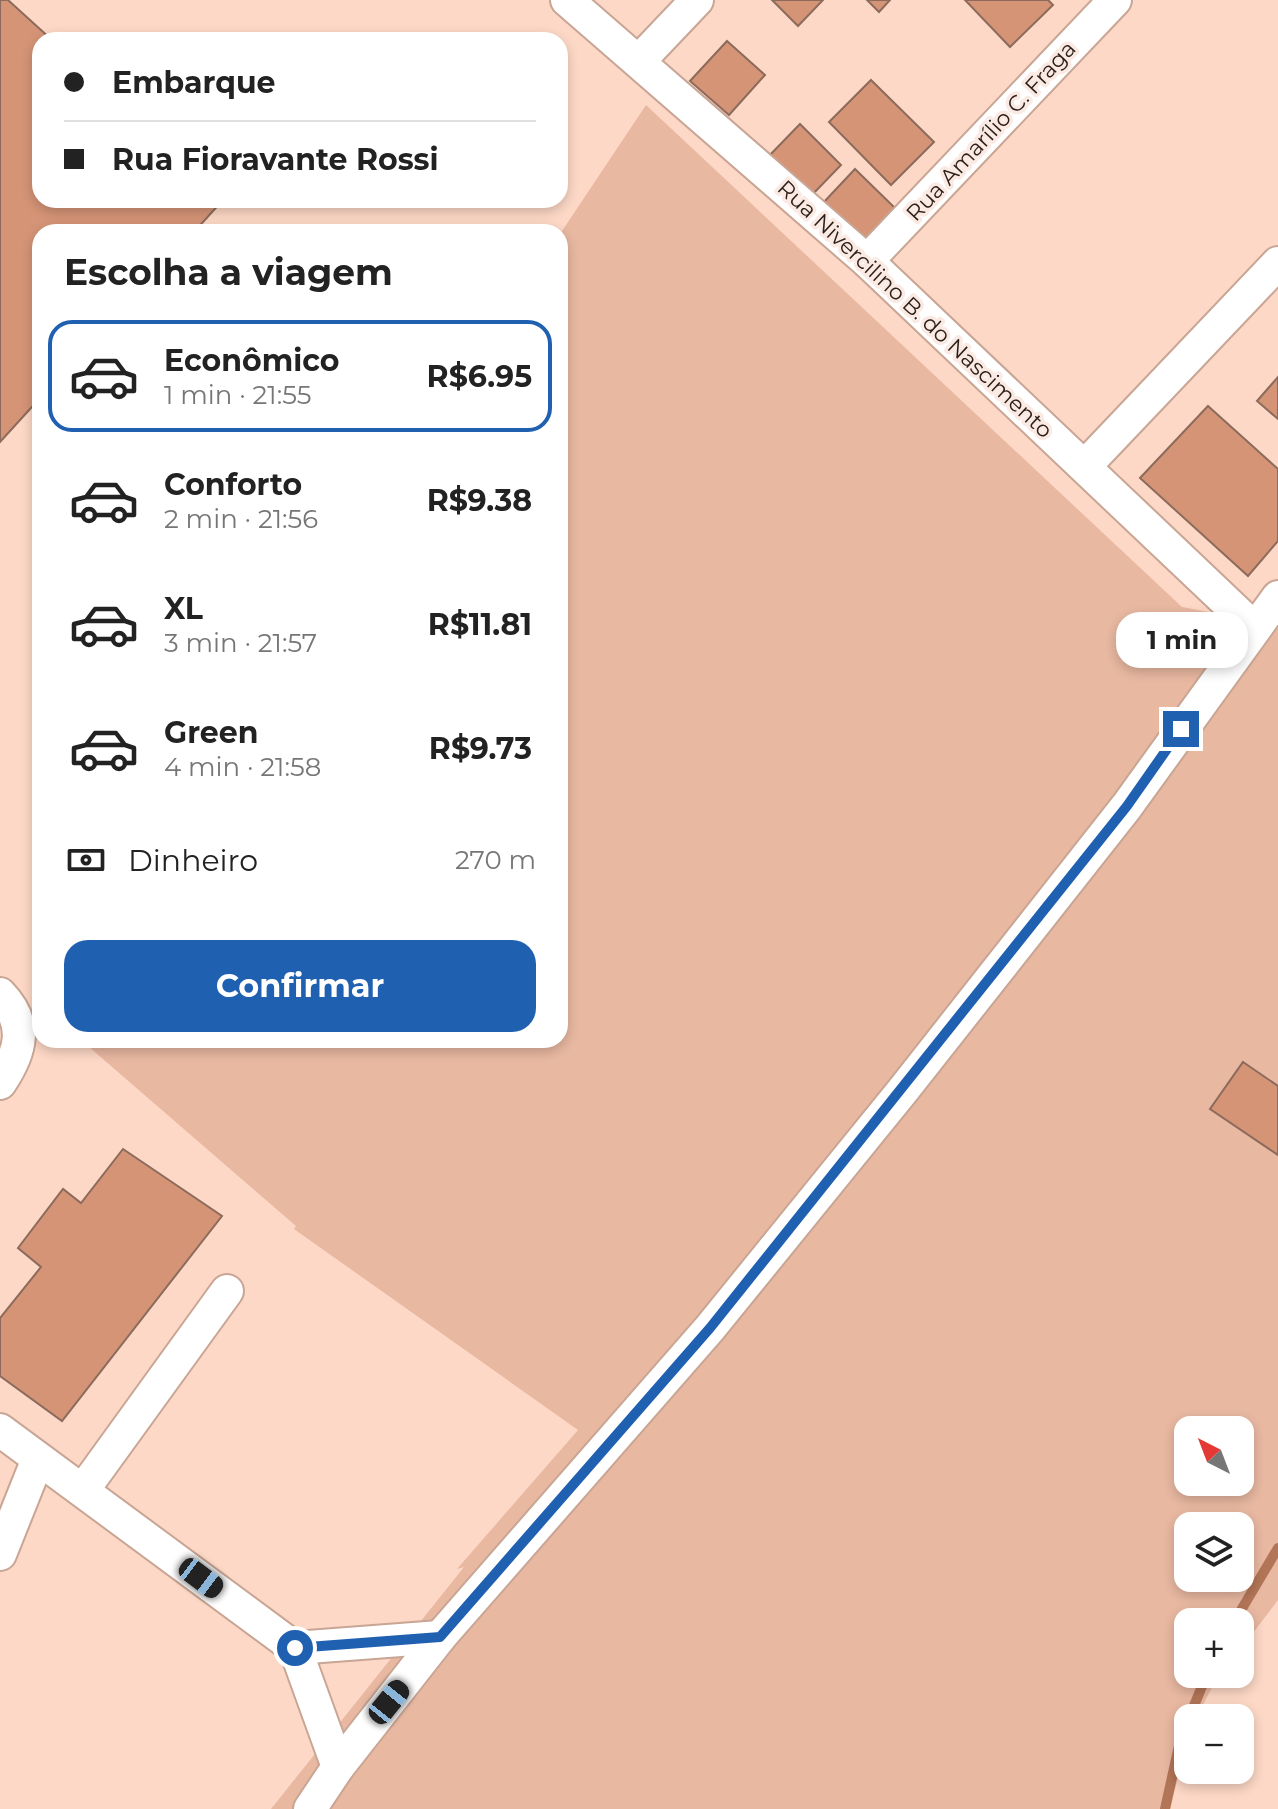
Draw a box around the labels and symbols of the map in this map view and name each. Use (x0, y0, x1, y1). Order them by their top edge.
street label: Rua Amarílio C. Fraga (900, 35, 1082, 227)
street label: Rua Nivercilino B. do Nascimento (772, 174, 1058, 444)
callout: 1 min (1115, 613, 1247, 669)
route end (1163, 711, 1199, 747)
north arrow (1174, 1416, 1254, 1496)
car (175, 1554, 227, 1602)
route start (277, 1630, 313, 1666)
car (365, 1676, 413, 1728)

